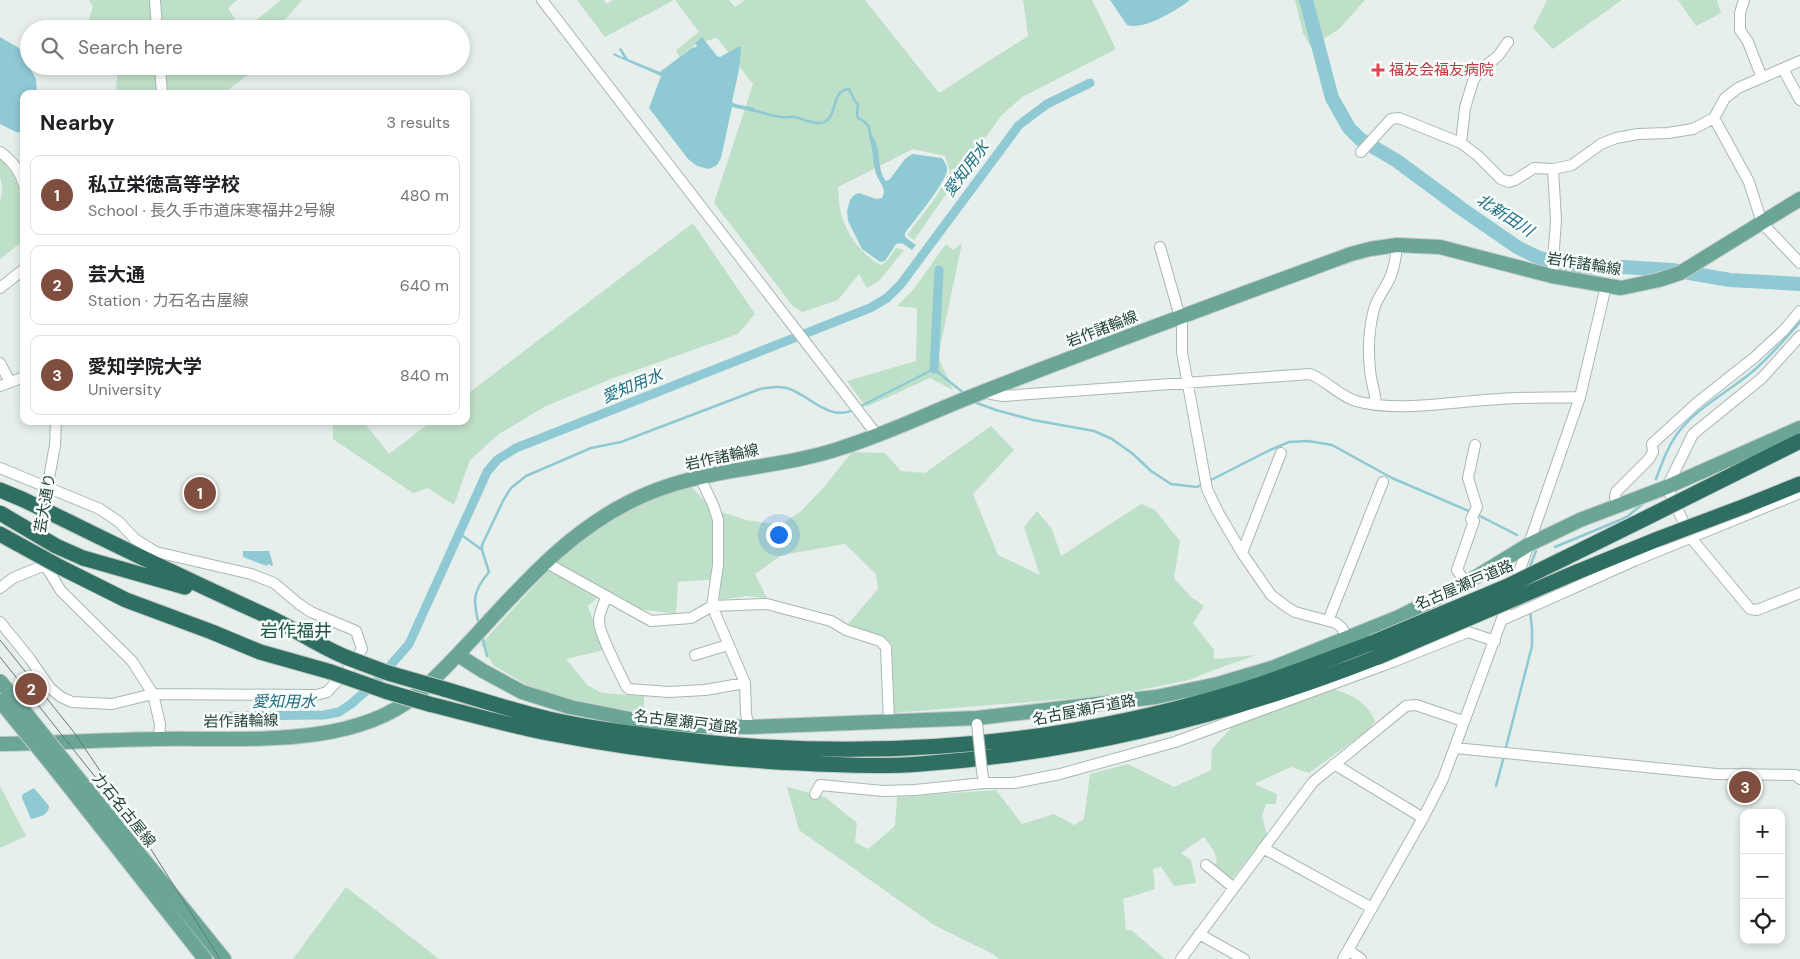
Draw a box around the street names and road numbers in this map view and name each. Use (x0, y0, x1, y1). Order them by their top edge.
street label: 岩作諸輪線 (1545, 248, 1623, 280)
street label: 岩作諸輪線 (1063, 306, 1141, 352)
street label: 岩作諸輪線 (683, 439, 761, 475)
street label: 芸大通り (30, 472, 60, 534)
street label: 名古屋瀬戸道路 (1412, 555, 1516, 615)
street label: 名古屋瀬戸道路 (1031, 690, 1137, 730)
street label: 名古屋瀬戸道路 (633, 706, 739, 738)
street label: 岩作諸輪線 (203, 710, 279, 732)
street label: 力石名古屋線 (88, 769, 160, 851)

